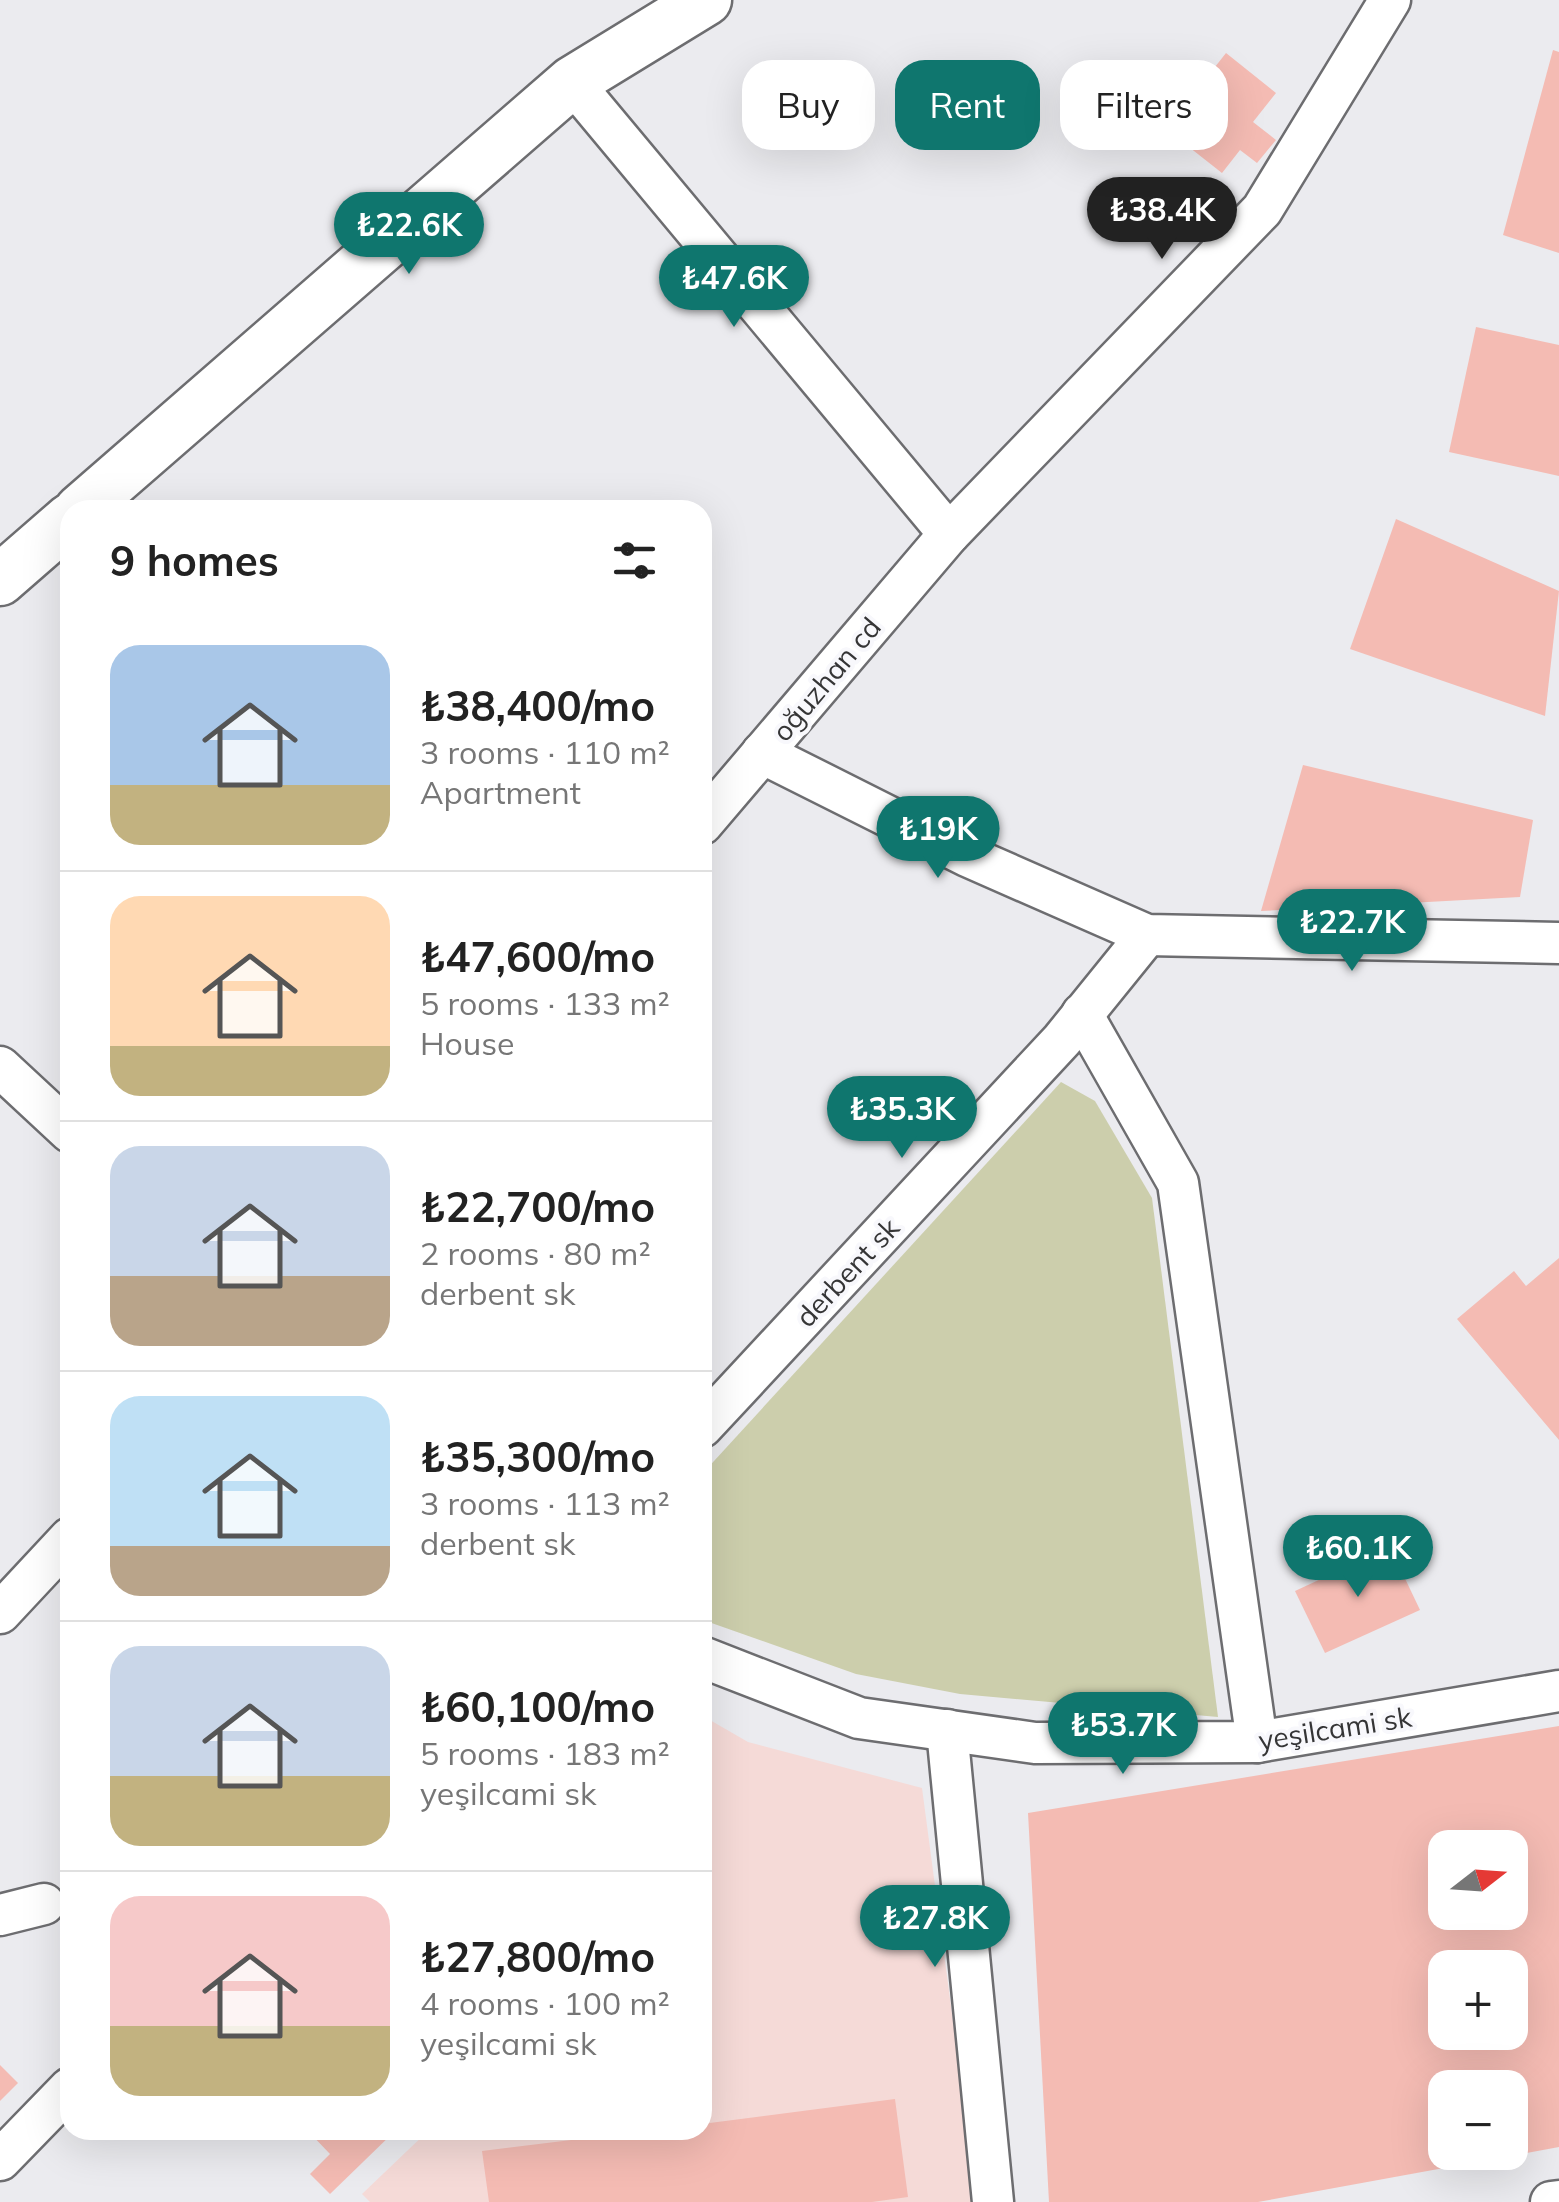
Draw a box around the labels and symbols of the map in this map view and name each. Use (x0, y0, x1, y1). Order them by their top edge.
pin: ₺38.4K (1081, 177, 1243, 262)
pin: ₺22.6K (328, 192, 490, 277)
pin: ₺47.6K (653, 245, 815, 330)
street label: oğuzhan cd (764, 610, 888, 748)
pin: ₺19K (879, 796, 997, 881)
pin: ₺22.7K (1271, 889, 1433, 974)
pin: ₺35.3K (821, 1076, 983, 1161)
street label: derbent sk (788, 1210, 907, 1334)
pin: ₺60.1K (1277, 1515, 1439, 1600)
pin: ₺53.7K (1042, 1692, 1204, 1777)
street label: yeşilcami sk (1256, 1699, 1415, 1757)
north arrow (1428, 1830, 1528, 1930)
pin: ₺27.8K (854, 1885, 1016, 1970)

